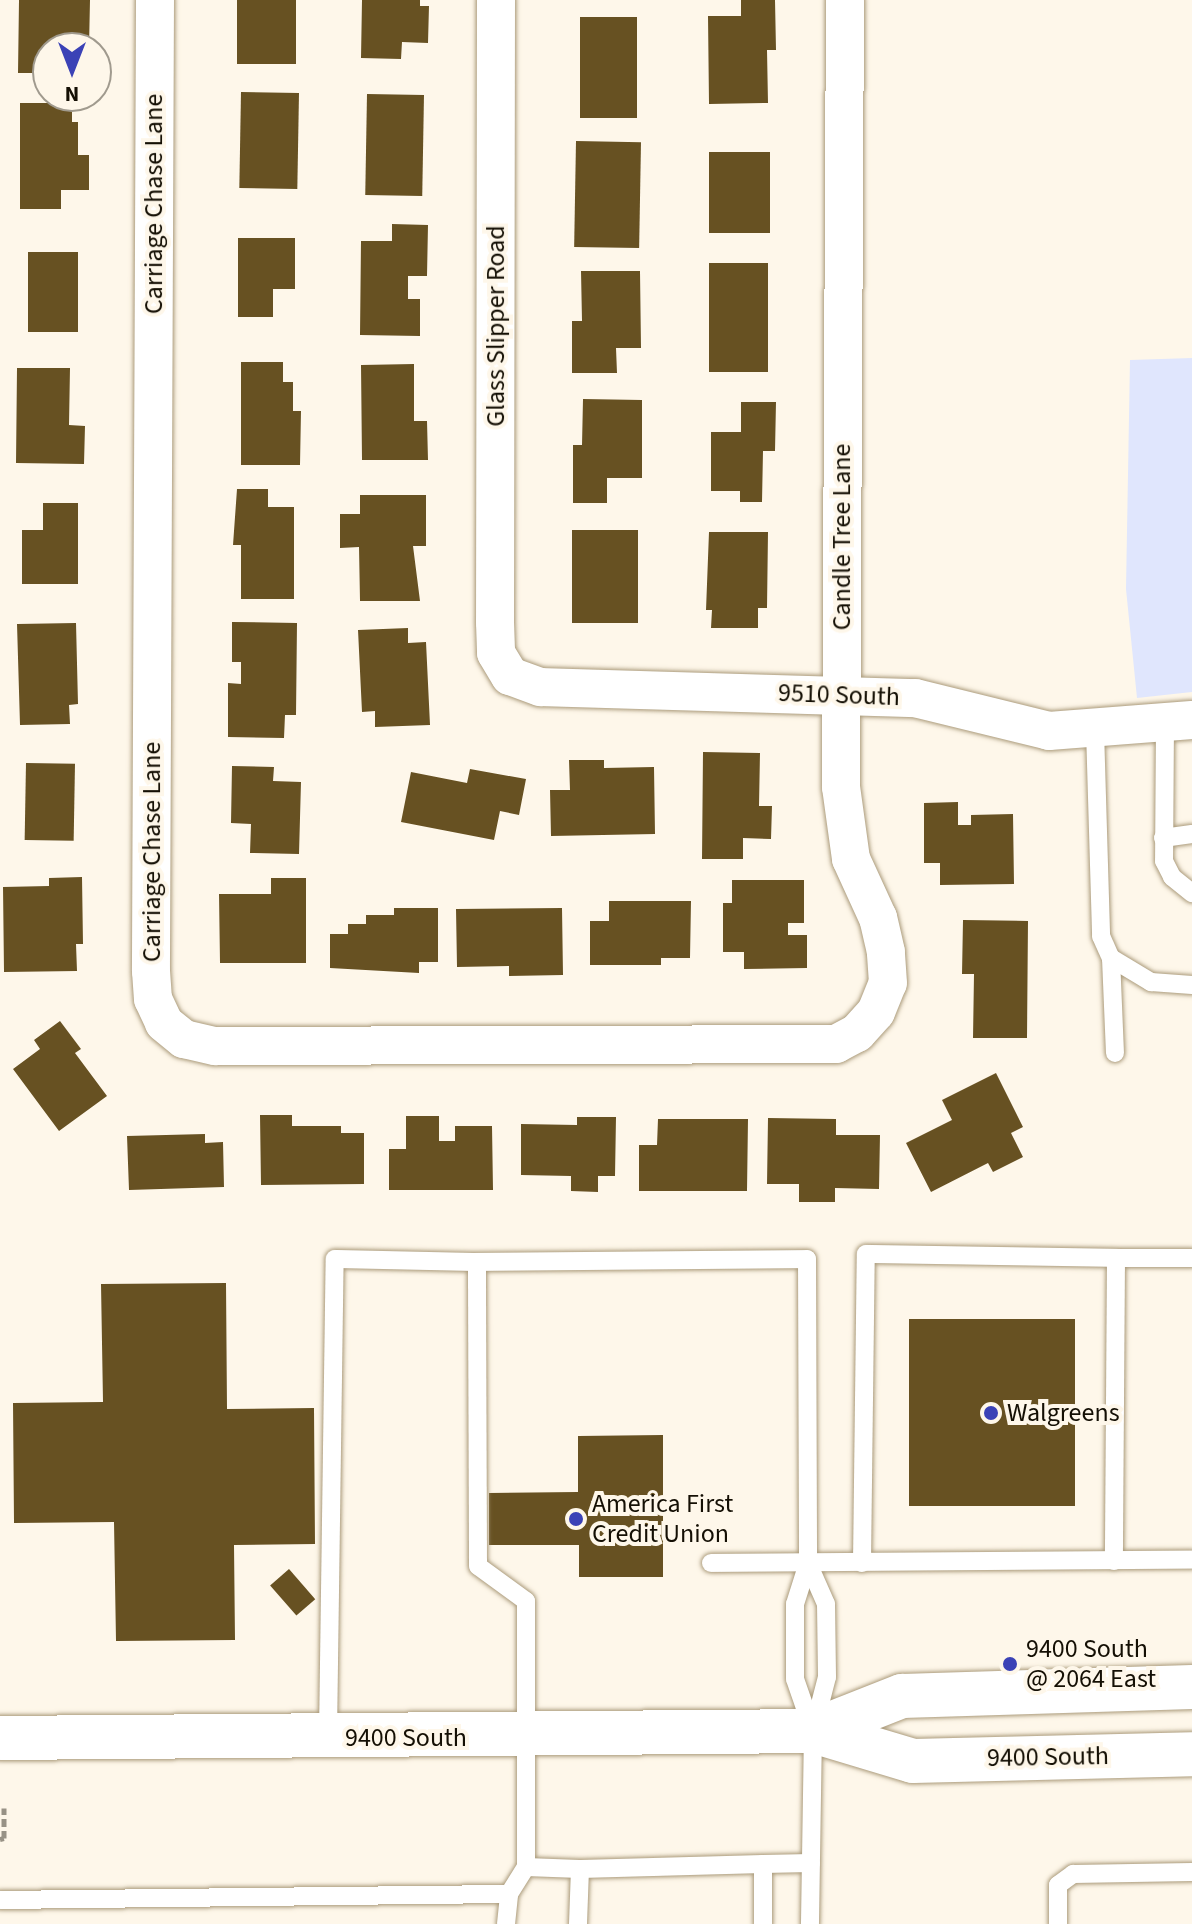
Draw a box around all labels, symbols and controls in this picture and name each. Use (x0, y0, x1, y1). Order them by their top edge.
north arrow (32, 32, 112, 112)
text: N (65, 78, 79, 110)
street label: Carriage Chase Lane (138, 94, 170, 314)
street label: Glass Slipper Road (480, 225, 512, 427)
street label: Candle Tree Lane (826, 444, 858, 630)
street label: 9510 South (778, 677, 900, 713)
street label: Carriage Chase Lane (136, 742, 168, 962)
place label: Walgreens (1007, 1397, 1120, 1429)
marker: Walgreens (982, 1404, 1000, 1422)
place label: America First Credit Union (592, 1488, 733, 1550)
marker: America First Credit Union (567, 1510, 585, 1528)
place label: 9400 South @ 2064 East (1026, 1633, 1156, 1694)
marker: 9400 South @ 2064 East (1001, 1655, 1019, 1673)
street label: 9400 South (345, 1722, 467, 1754)
street label: 9400 South (987, 1740, 1109, 1774)

